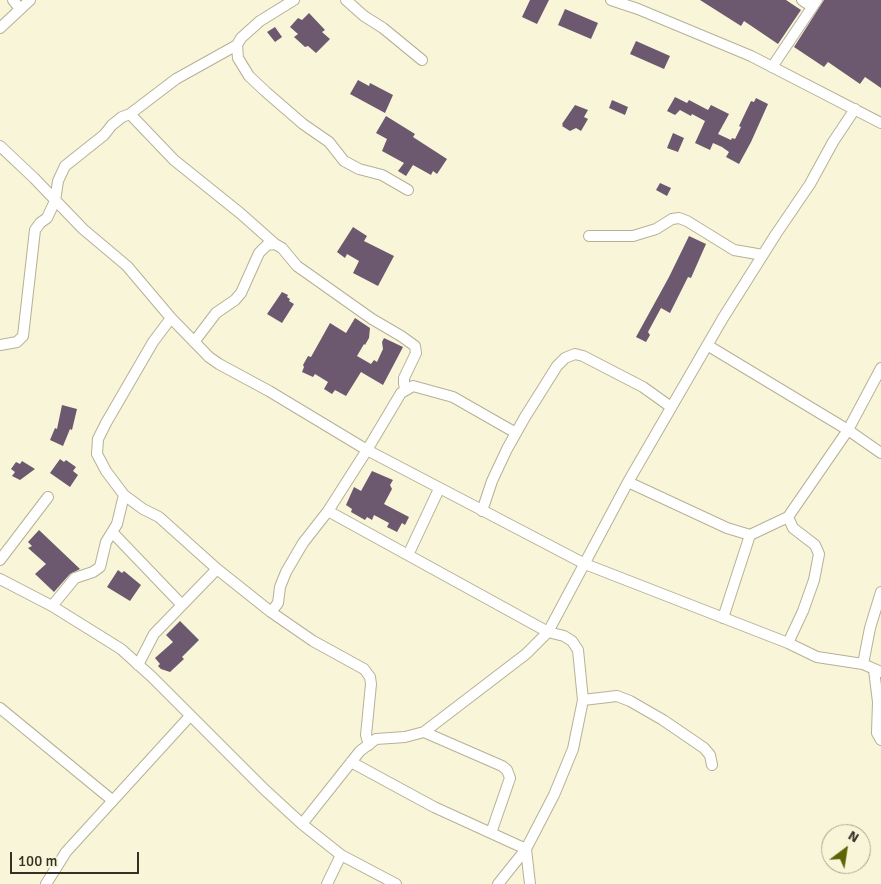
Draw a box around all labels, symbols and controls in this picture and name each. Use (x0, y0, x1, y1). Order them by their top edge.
north arrow (821, 824, 871, 874)
text: N (845, 827, 862, 846)
scale bar (12, 842, 141, 874)
text: 100 m (18, 852, 58, 870)

